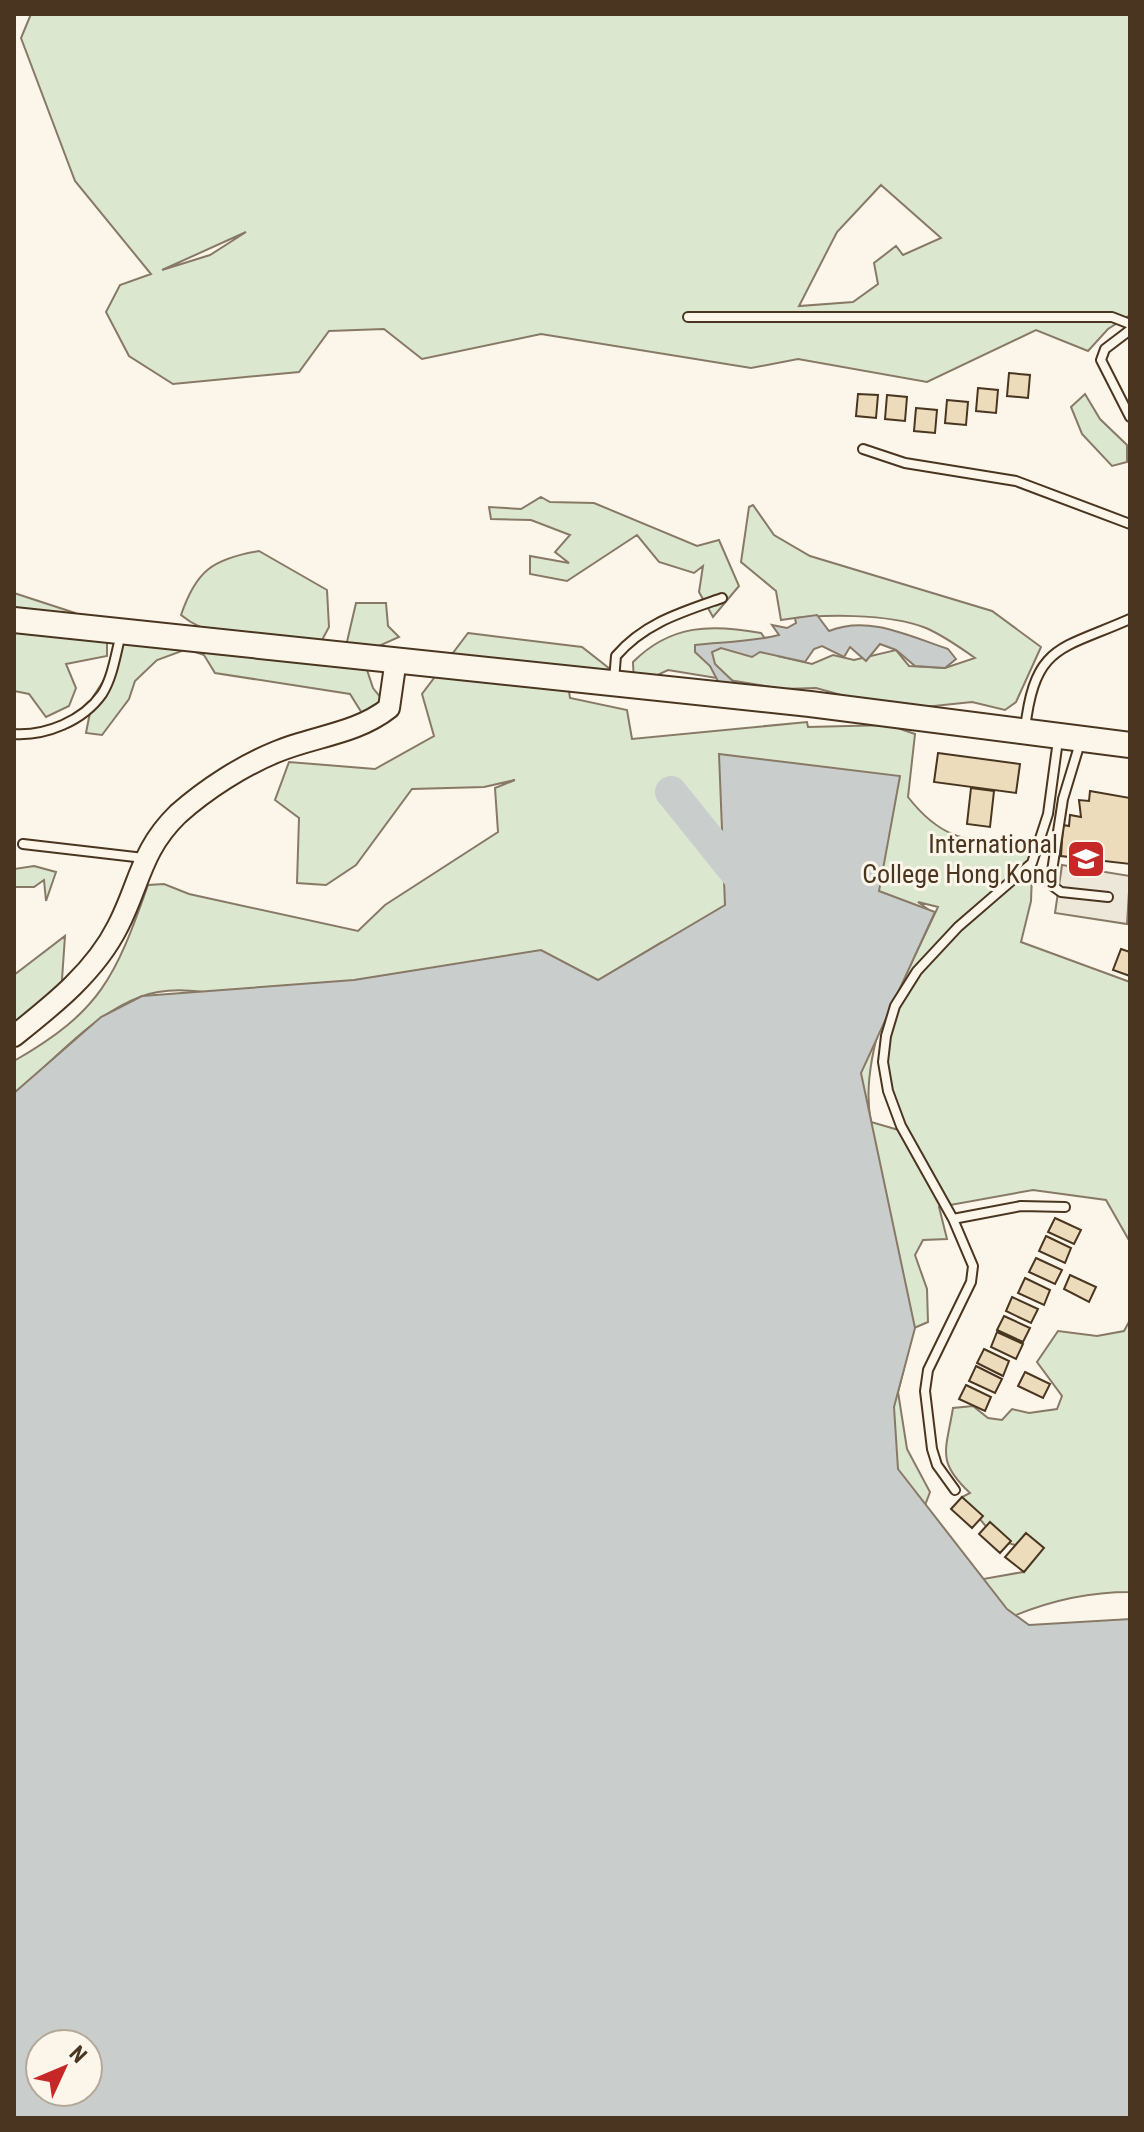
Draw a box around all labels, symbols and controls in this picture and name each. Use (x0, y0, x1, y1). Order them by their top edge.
place label: International College Hong Kong (862, 829, 1058, 889)
school or university icon: International College Hong Kong (1065, 838, 1107, 880)
north arrow (24, 2028, 104, 2108)
text: N (64, 2041, 92, 2068)

